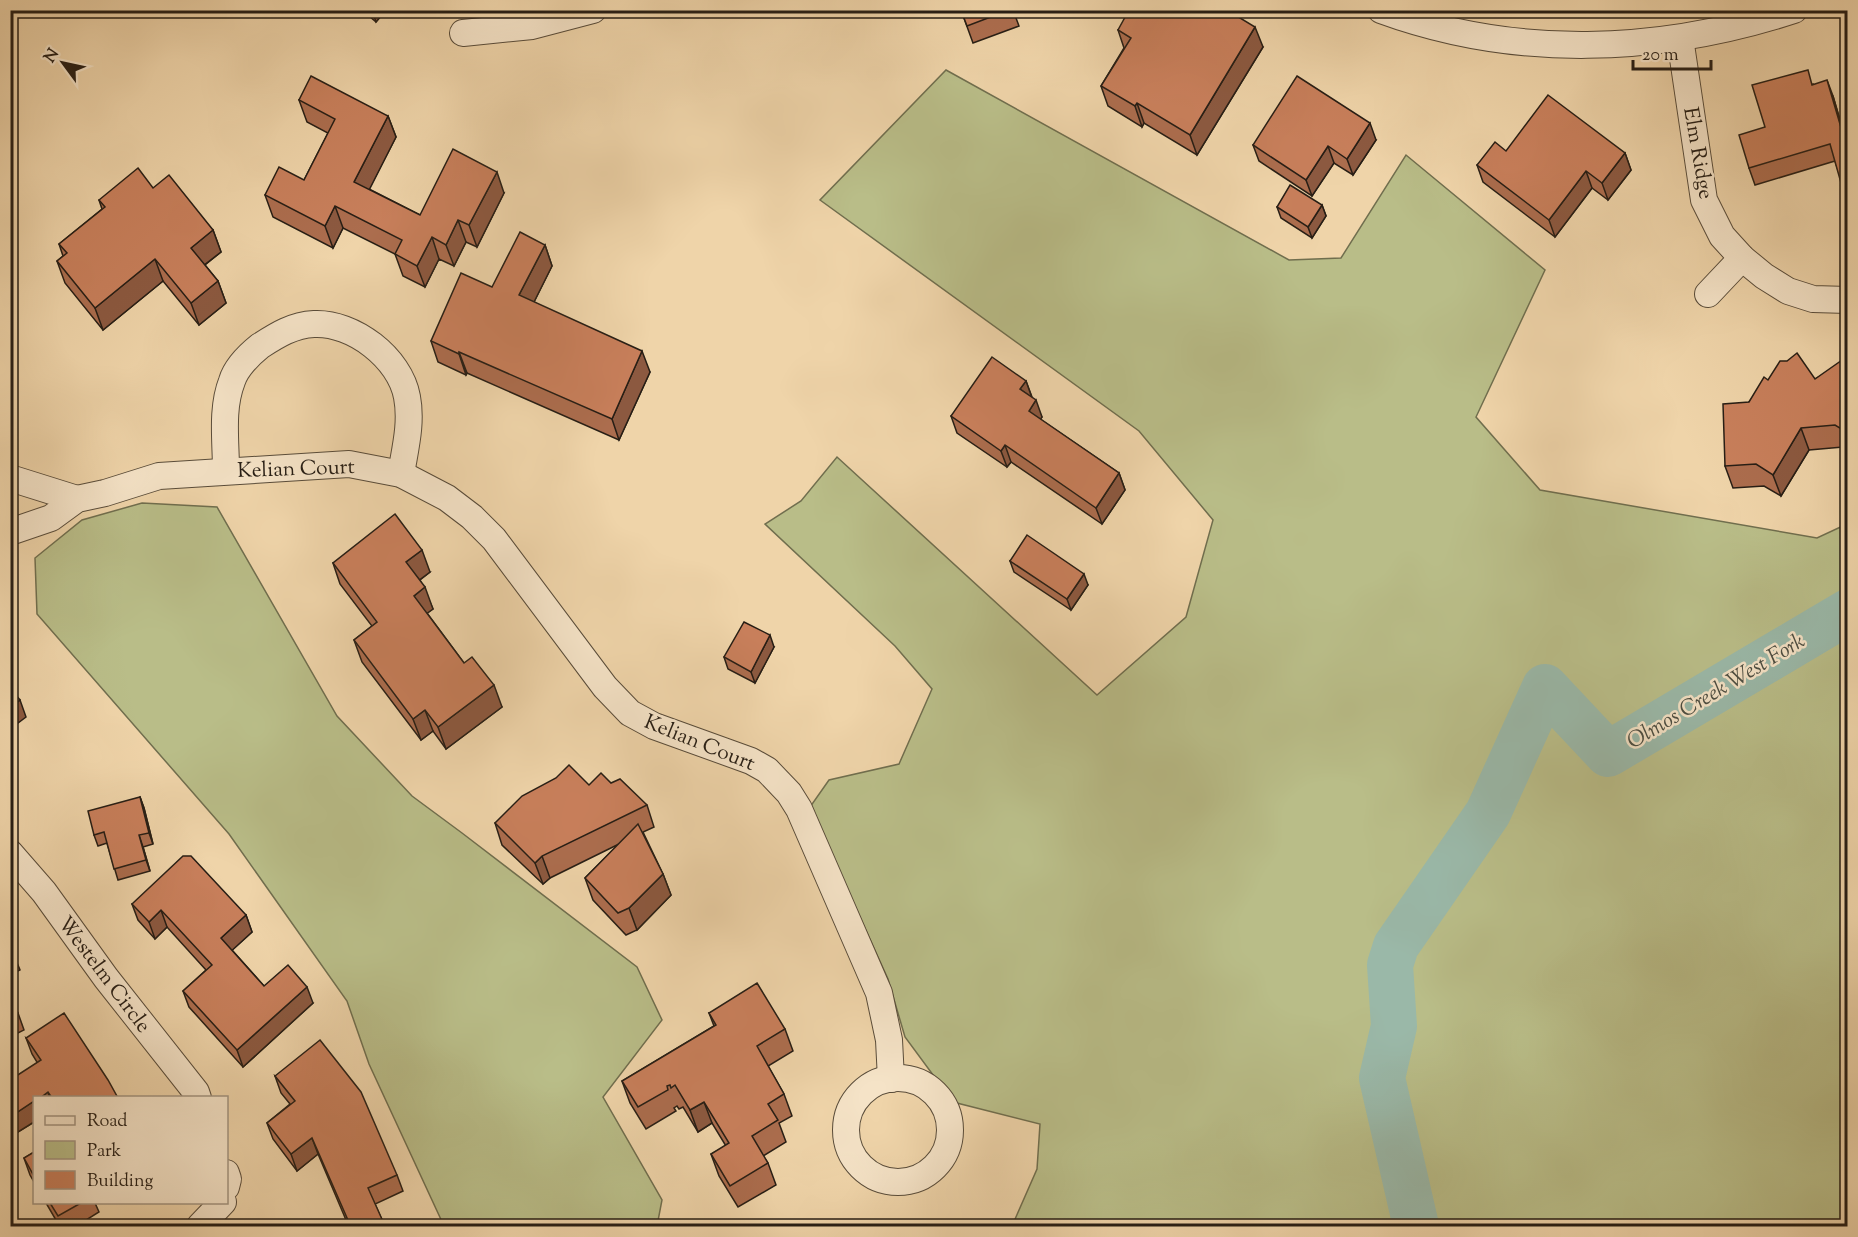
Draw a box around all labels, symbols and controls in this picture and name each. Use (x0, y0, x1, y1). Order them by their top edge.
north arrow (33, 33, 93, 93)
scale bar (1633, 33, 1711, 71)
text: 20 m (1642, 43, 1679, 69)
text: N (39, 44, 66, 68)
street label: Elm Ridge (1674, 105, 1720, 202)
street label: Kelian Court (237, 453, 355, 487)
water label: Olmos Creek West Fork (1621, 627, 1812, 759)
street label: Kelian Court (639, 708, 759, 780)
street label: Westelm Circle (50, 911, 157, 1040)
legend (33, 1096, 228, 1204)
text: Road (87, 1109, 127, 1135)
text: Park (87, 1139, 122, 1165)
text: Building (87, 1169, 153, 1195)

